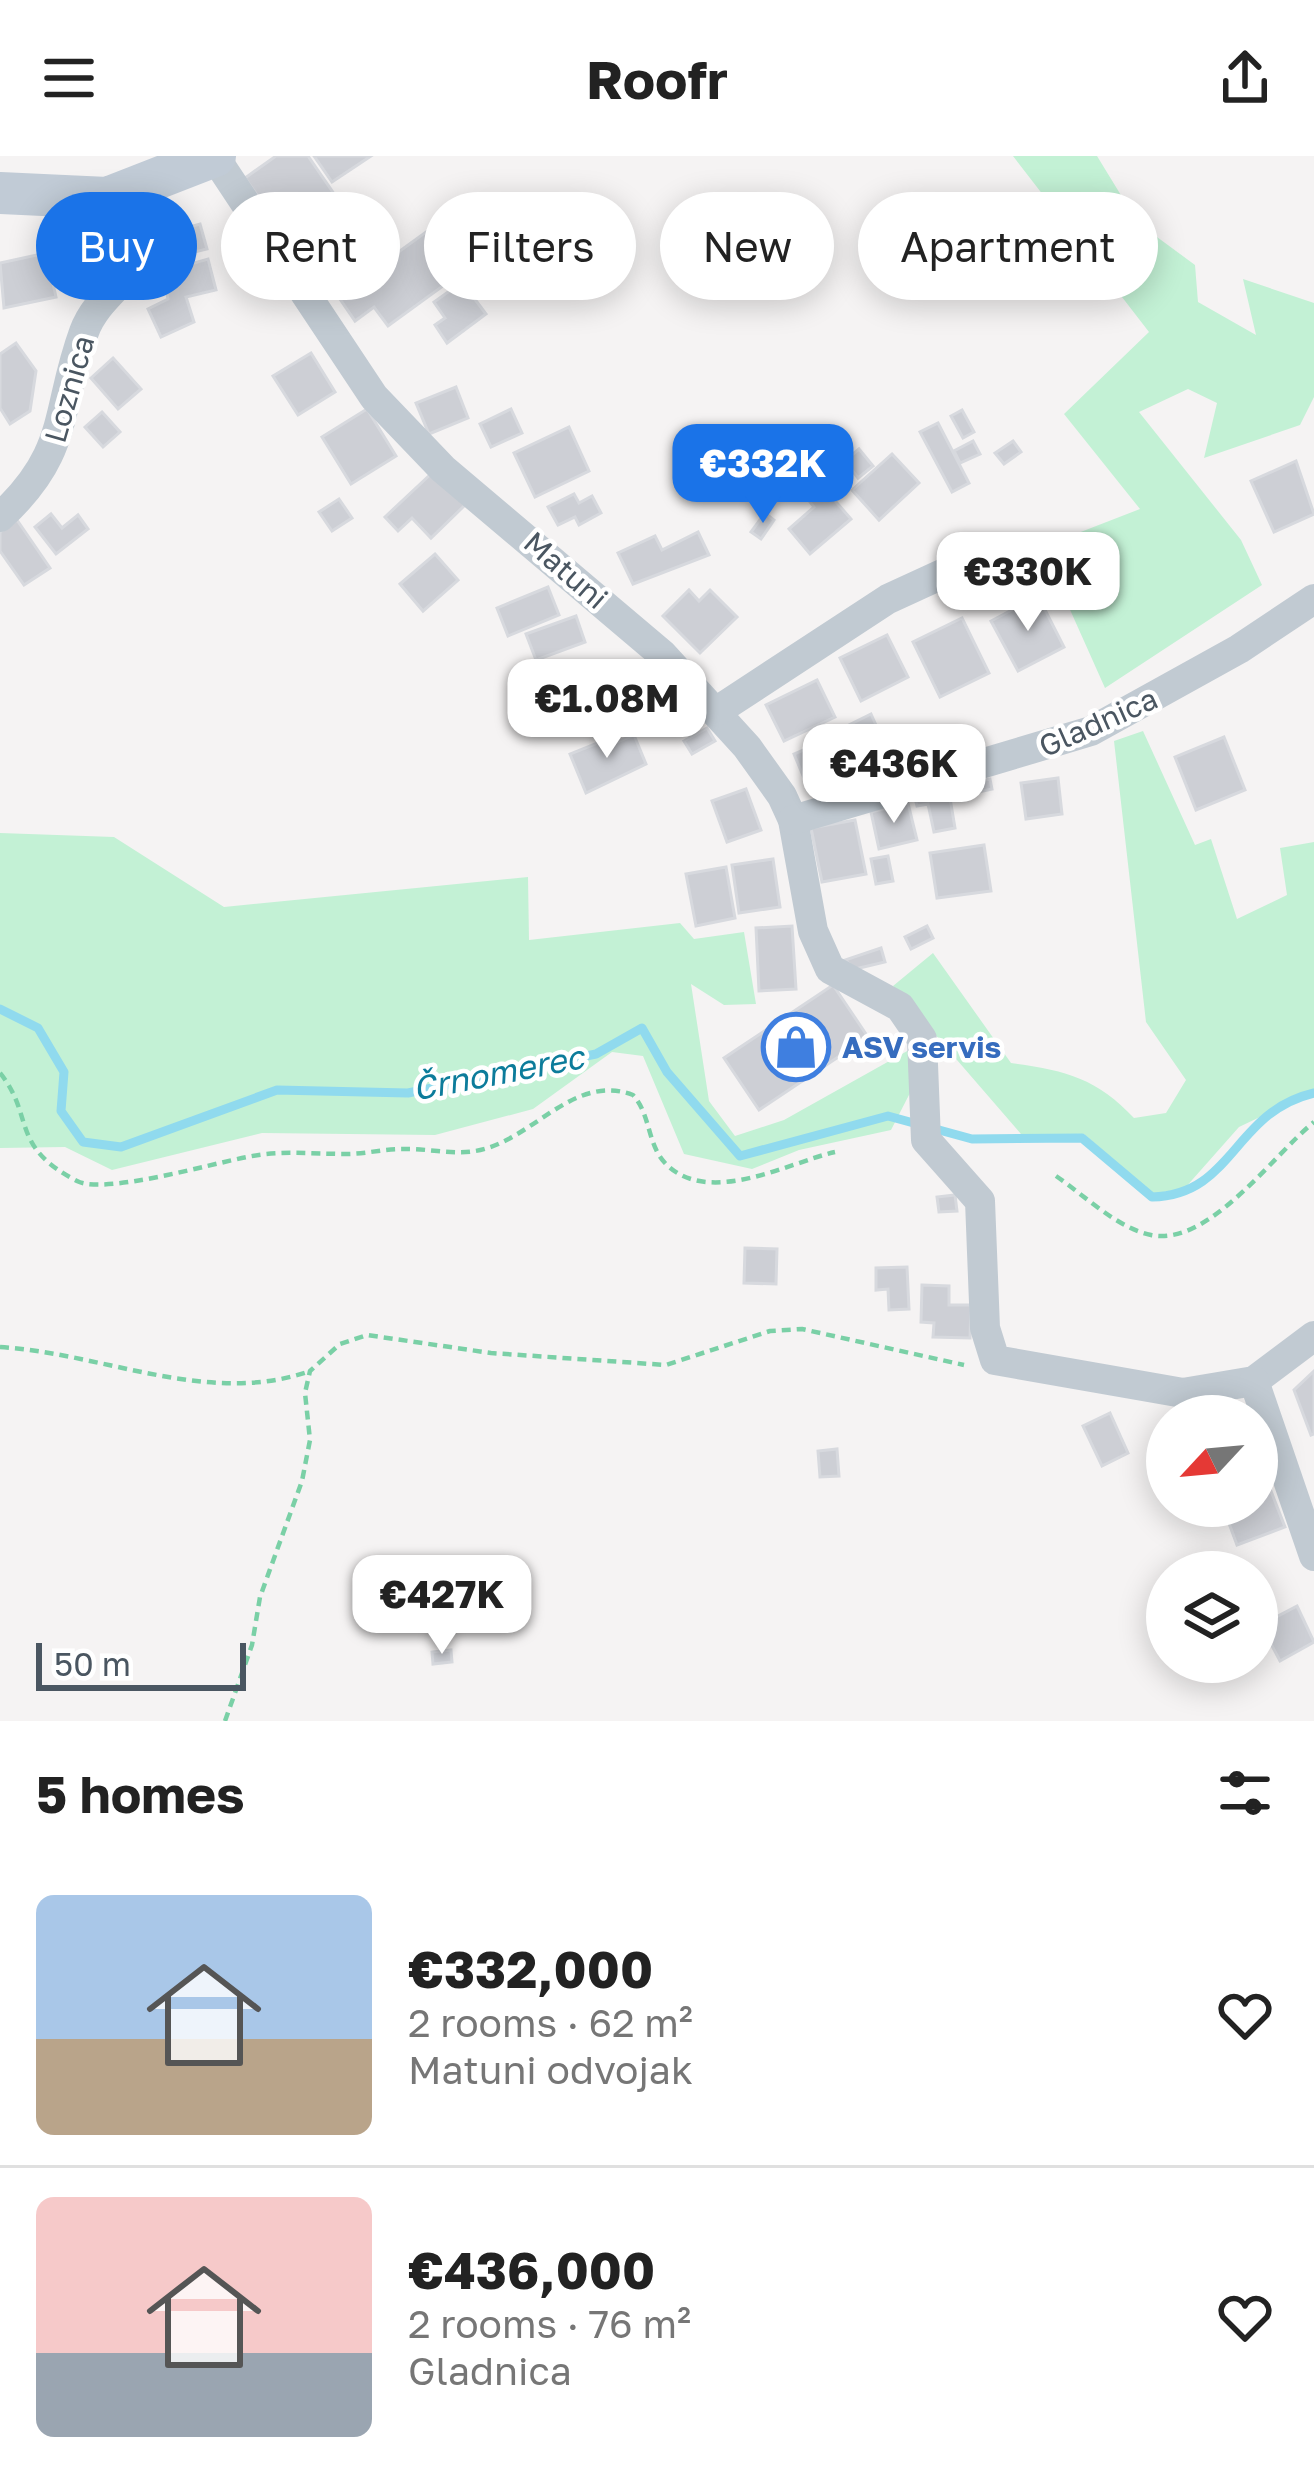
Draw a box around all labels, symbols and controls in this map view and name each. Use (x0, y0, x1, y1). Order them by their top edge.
icon: menu (36, 45, 102, 111)
icon: share (1212, 45, 1278, 111)
text: Roofr (586, 46, 728, 111)
chip: Buy (36, 192, 197, 300)
chip: Rent (221, 192, 400, 300)
chip: Filters (424, 192, 636, 300)
chip: New (660, 192, 834, 300)
chip: Apartment (858, 192, 1158, 300)
street label: Loznica (37, 331, 101, 447)
pin: €332K (679, 424, 847, 526)
text: €332K (699, 439, 827, 486)
street label: Matuni (517, 524, 615, 616)
pin: €330K (944, 532, 1112, 634)
text: €330K (964, 547, 1092, 594)
pin: €1.08M (509, 659, 705, 761)
text: €1.08M (534, 674, 680, 721)
street label: Gladnica (1033, 680, 1163, 764)
pin: €436K (810, 724, 978, 826)
text: €436K (830, 739, 958, 786)
shop icon: ASV servis (761, 1012, 831, 1082)
place label: ASV servis (842, 1029, 1001, 1065)
water label: Črnomerec (409, 1036, 589, 1108)
north arrow (1146, 1395, 1278, 1527)
map controls (1146, 1395, 1278, 1683)
button: layers (1146, 1551, 1278, 1683)
pin: €427K (358, 1555, 526, 1657)
text: €427K (379, 1570, 505, 1617)
scale bar (36, 1637, 246, 1690)
text: 50 m (54, 1644, 131, 1683)
icon: filters (1212, 1760, 1278, 1826)
text: 5 homes (36, 1763, 245, 1824)
text: €332,000 (408, 1938, 653, 1999)
icon: home (132, 1943, 276, 2087)
icon: heart (1212, 1982, 1278, 2048)
text: 2 rooms · 62 m² (408, 1999, 693, 2046)
text: Matuni odvojak (408, 2046, 693, 2093)
text: €436,000 (408, 2239, 655, 2300)
icon: home (132, 2245, 276, 2389)
icon: heart (1212, 2284, 1278, 2350)
text: 2 rooms · 76 m² (408, 2300, 691, 2347)
text: Gladnica (408, 2347, 572, 2394)

